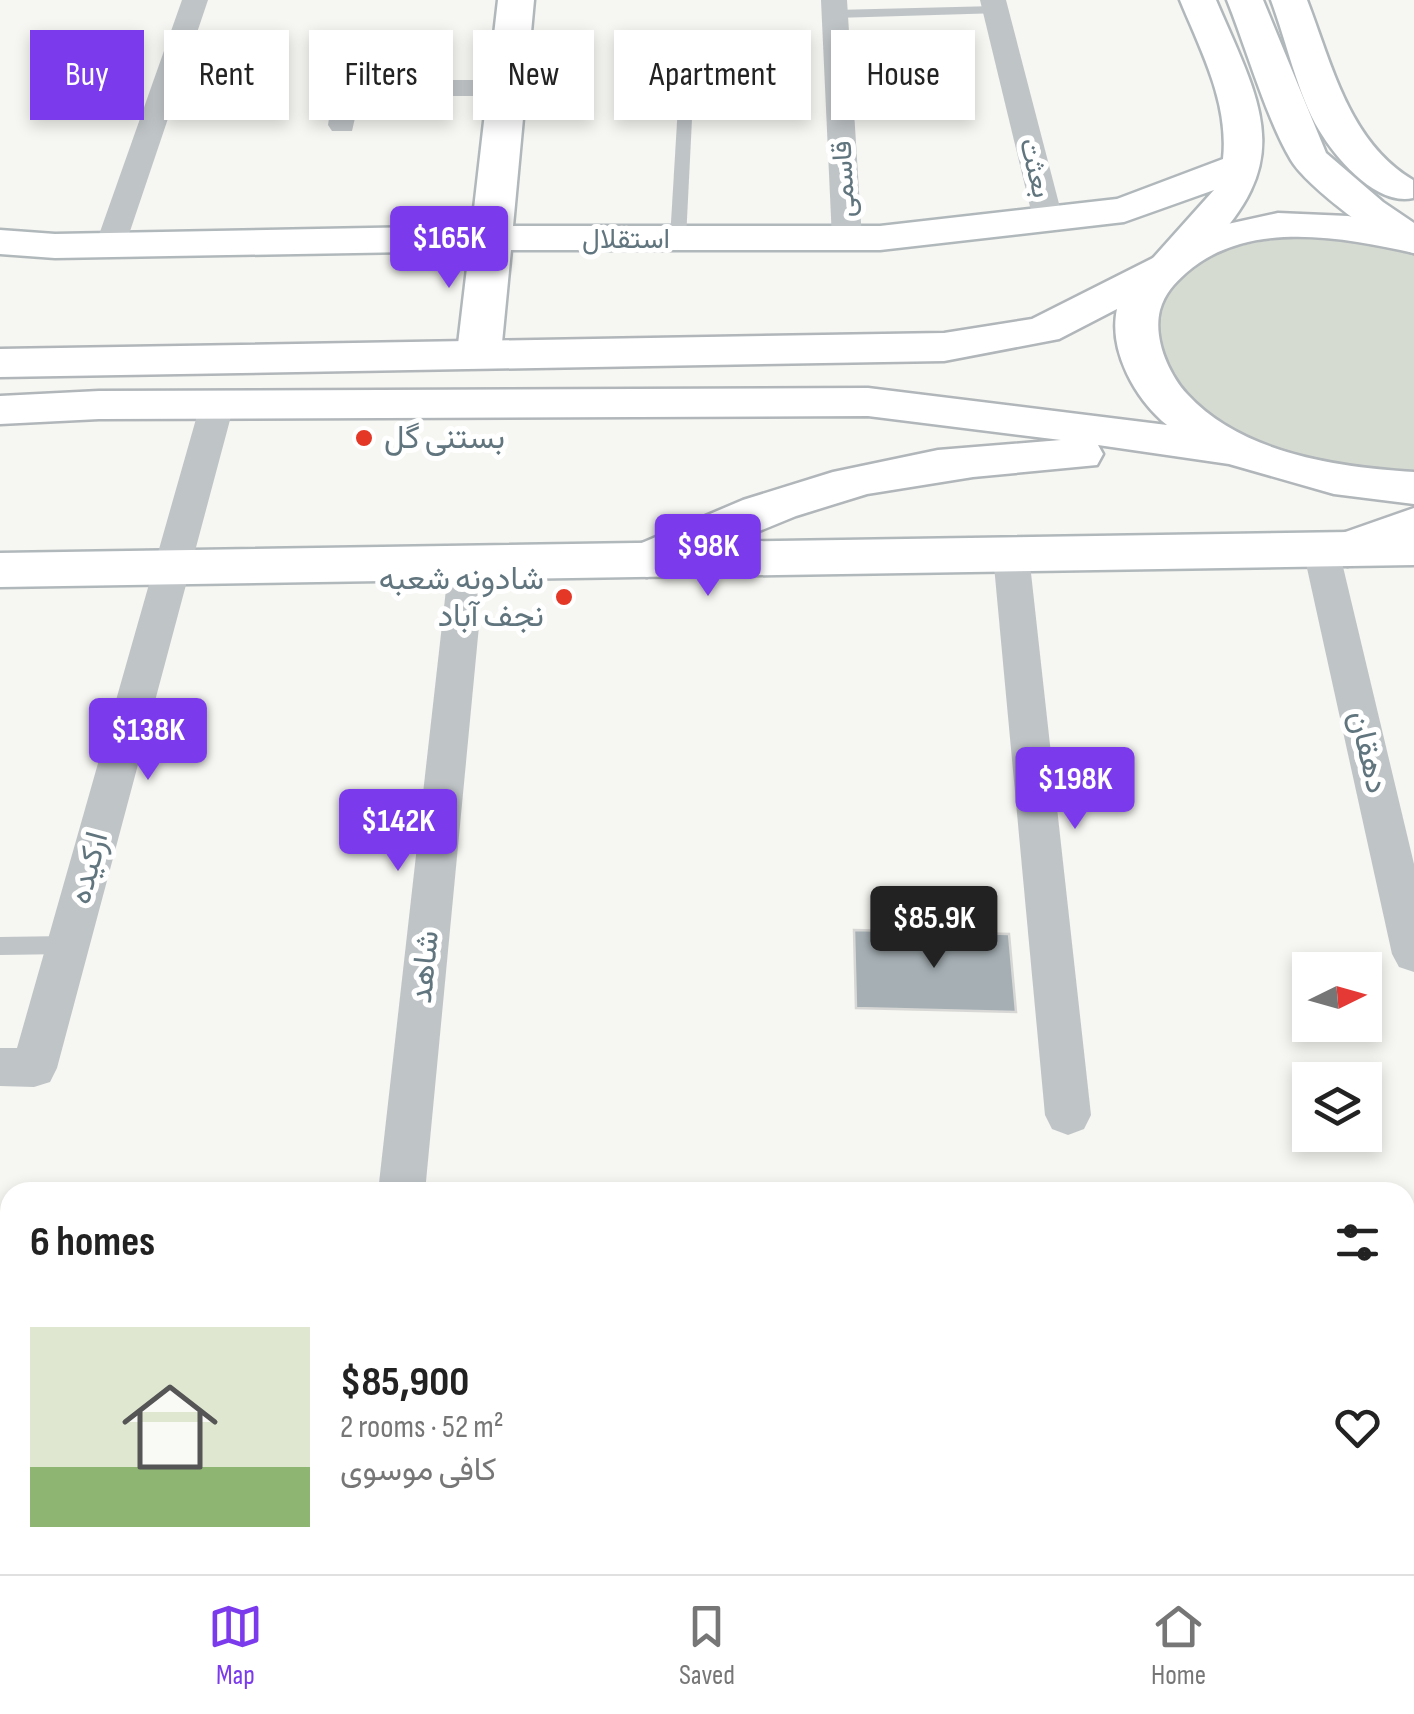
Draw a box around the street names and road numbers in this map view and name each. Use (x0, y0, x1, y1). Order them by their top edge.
street label: بعثت (1012, 135, 1058, 201)
street label: قاسمی (826, 140, 862, 218)
street label: استقلال (582, 223, 670, 256)
street label: دهقان (1340, 707, 1396, 797)
street label: ارکیده (61, 828, 117, 908)
street label: شاهد (402, 929, 448, 1005)

